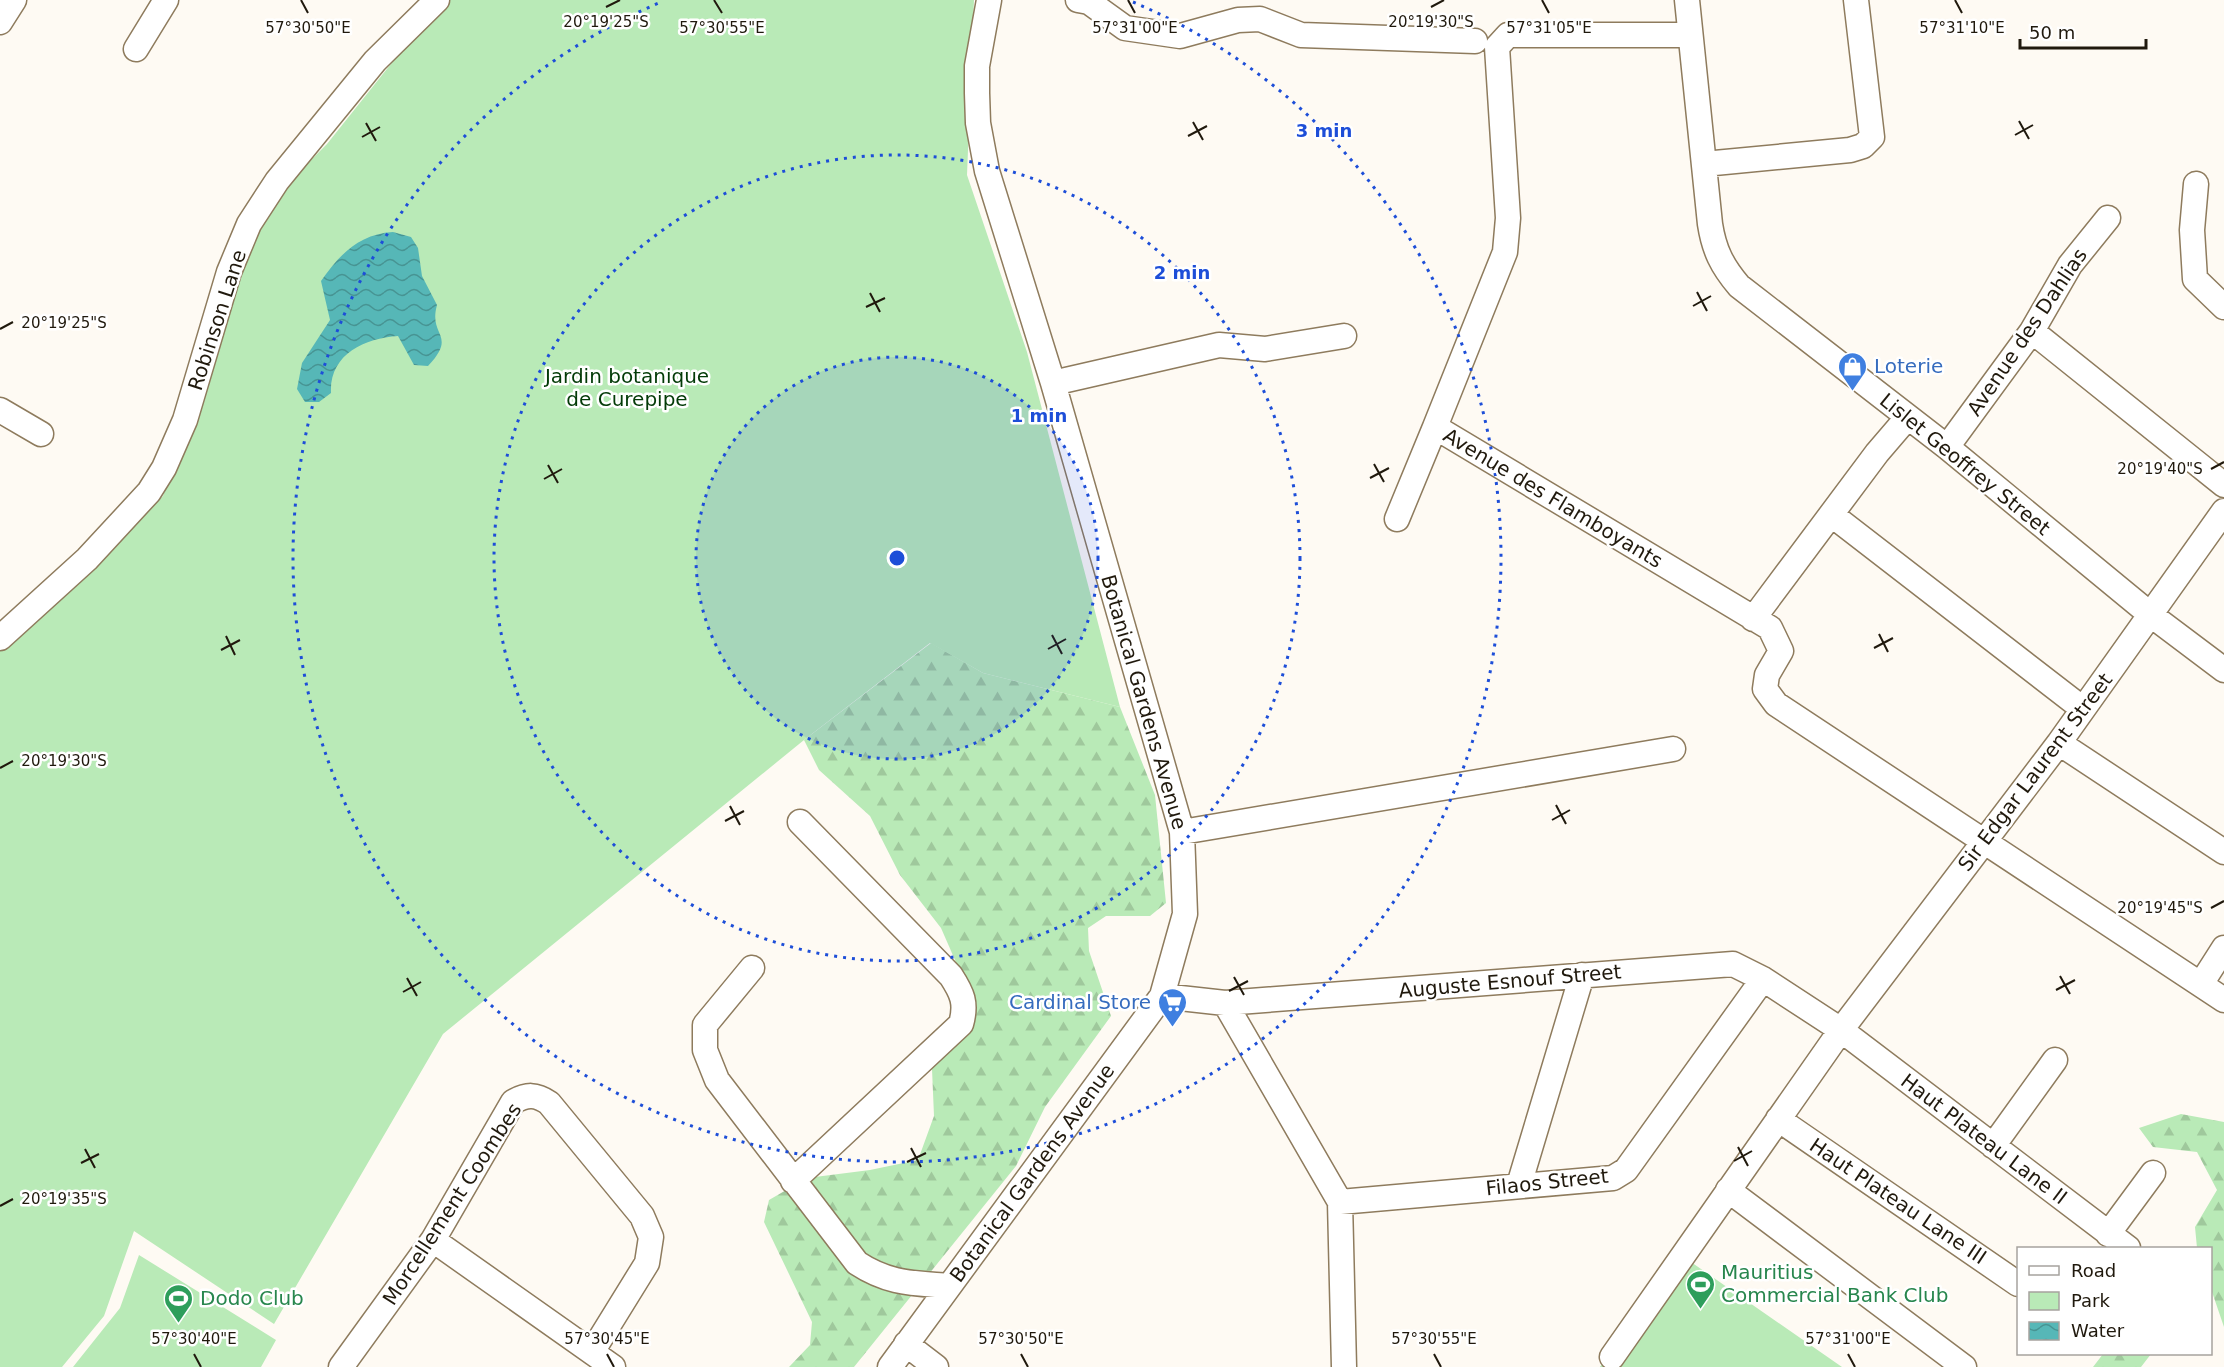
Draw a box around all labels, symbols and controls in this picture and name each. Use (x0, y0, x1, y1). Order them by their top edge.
scale bar (2020, 12, 2146, 50)
text: 20°19'25"S (563, 13, 649, 31)
text: 20°19'30"S (1388, 13, 1474, 31)
text: 57°30'50"E (265, 19, 351, 37)
text: 57°30'55"E (679, 19, 765, 37)
text: 57°31'00"E (1092, 19, 1178, 37)
text: 57°31'05"E (1506, 19, 1592, 37)
text: 57°31'10"E (1919, 19, 2005, 37)
text: 50 m (2029, 22, 2075, 43)
text: 3 min (1296, 120, 1352, 141)
street label: Avenue des Dahlias (1962, 244, 2092, 420)
street label: Robinson Lane (183, 247, 251, 393)
text: 2 min (1154, 262, 1210, 283)
text: 20°19'25"S (21, 314, 107, 332)
shop icon: Loterie (1837, 350, 1869, 392)
place label: Loterie (1874, 354, 1943, 378)
park label: Jardin botanique de Curepipe (543, 364, 709, 411)
street label: Lislet Geoffrey Street (1875, 388, 2055, 540)
text: 1 min (1011, 405, 1067, 426)
street label: Avenue des Flamboyants (1439, 423, 1667, 573)
text: 20°19'40"S (2117, 460, 2203, 478)
centre of rings (887, 548, 907, 568)
street label: Botanical Gardens Avenue (1096, 572, 1192, 832)
street label: Sir Edgar Laurent Street (1953, 668, 2117, 876)
text: 20°19'30"S (21, 752, 107, 770)
text: 20°19'45"S (2117, 899, 2203, 917)
street label: Auguste Esnouf Street (1398, 959, 1623, 1003)
supermarket icon: Cardinal Store (1156, 986, 1188, 1028)
place label: Cardinal Store (1009, 990, 1151, 1014)
street label: Botanical Gardens Avenue (945, 1059, 1119, 1287)
street label: Haut Plateau Lane II (1896, 1069, 2072, 1209)
street label: Morcellement Coombes (378, 1099, 526, 1309)
street label: Haut Plateau Lane III (1805, 1133, 1991, 1269)
street label: Filaos Street (1484, 1164, 1610, 1200)
text: 20°19'35"S (21, 1190, 107, 1208)
legend (2017, 1247, 2212, 1355)
place label: Mauritius Commercial Bank Club (1721, 1260, 1948, 1307)
text: Road (2071, 1260, 2116, 1281)
sports icon: Mauritius Commercial Bank Club (1684, 1268, 1716, 1310)
sports icon: Dodo Club (163, 1282, 195, 1324)
place label: Dodo Club (200, 1286, 304, 1310)
text: Park (2071, 1290, 2110, 1311)
text: Water (2071, 1320, 2125, 1341)
text: 57°30'40"E (151, 1330, 237, 1348)
text: 57°30'45"E (564, 1330, 650, 1348)
text: 57°30'50"E (978, 1330, 1064, 1348)
text: 57°30'55"E (1391, 1330, 1477, 1348)
text: 57°31'00"E (1805, 1330, 1891, 1348)

